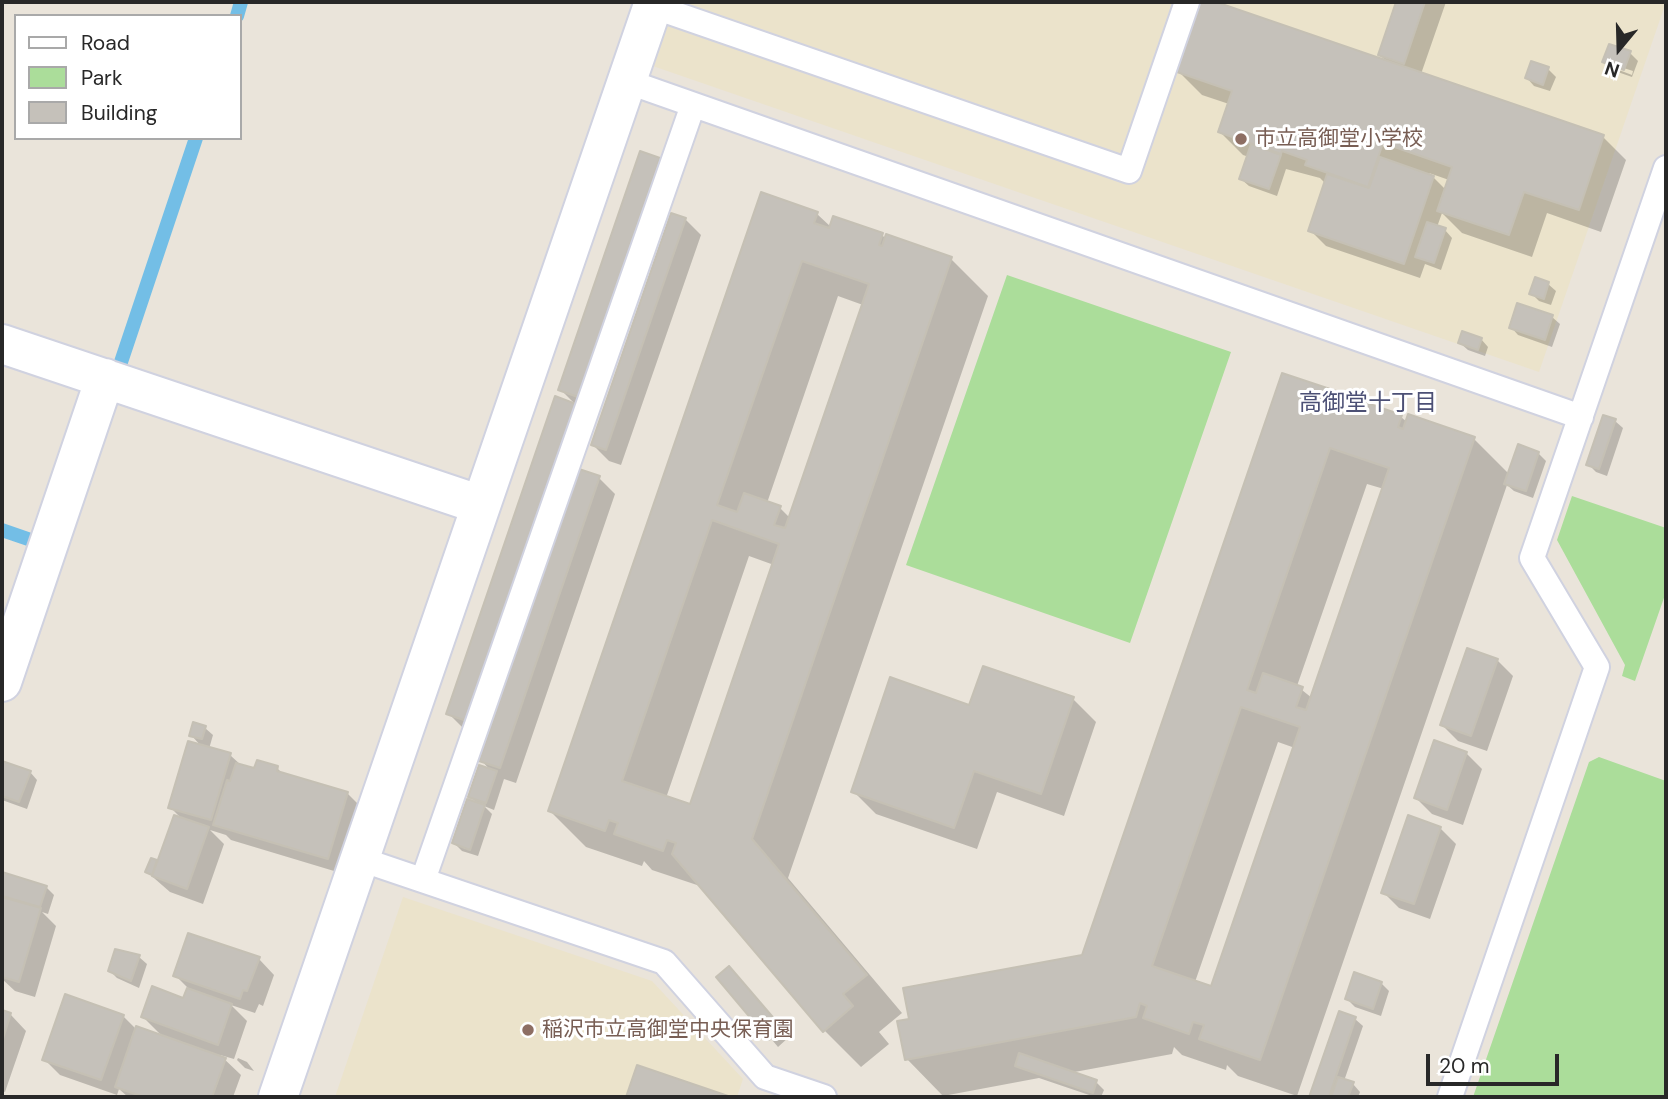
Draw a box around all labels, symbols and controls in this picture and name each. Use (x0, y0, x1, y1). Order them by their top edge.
legend (14, 14, 242, 140)
north arrow (1584, 14, 1654, 84)
text: Road (81, 29, 130, 57)
text: N (1601, 55, 1623, 83)
text: Park (81, 64, 122, 92)
text: Building (81, 99, 157, 127)
place label: 市立高御堂小学校 (1255, 126, 1423, 152)
marker: 市立高御堂小学校 (1233, 131, 1249, 147)
district label: 高御堂十丁目 (1299, 390, 1437, 418)
place label: 稲沢市立高御堂中央保育園 (542, 1017, 794, 1043)
marker: 稲沢市立高御堂中央保育園 (520, 1022, 536, 1038)
scale bar (1430, 1040, 1563, 1084)
text: 20 m (1439, 1052, 1490, 1080)

